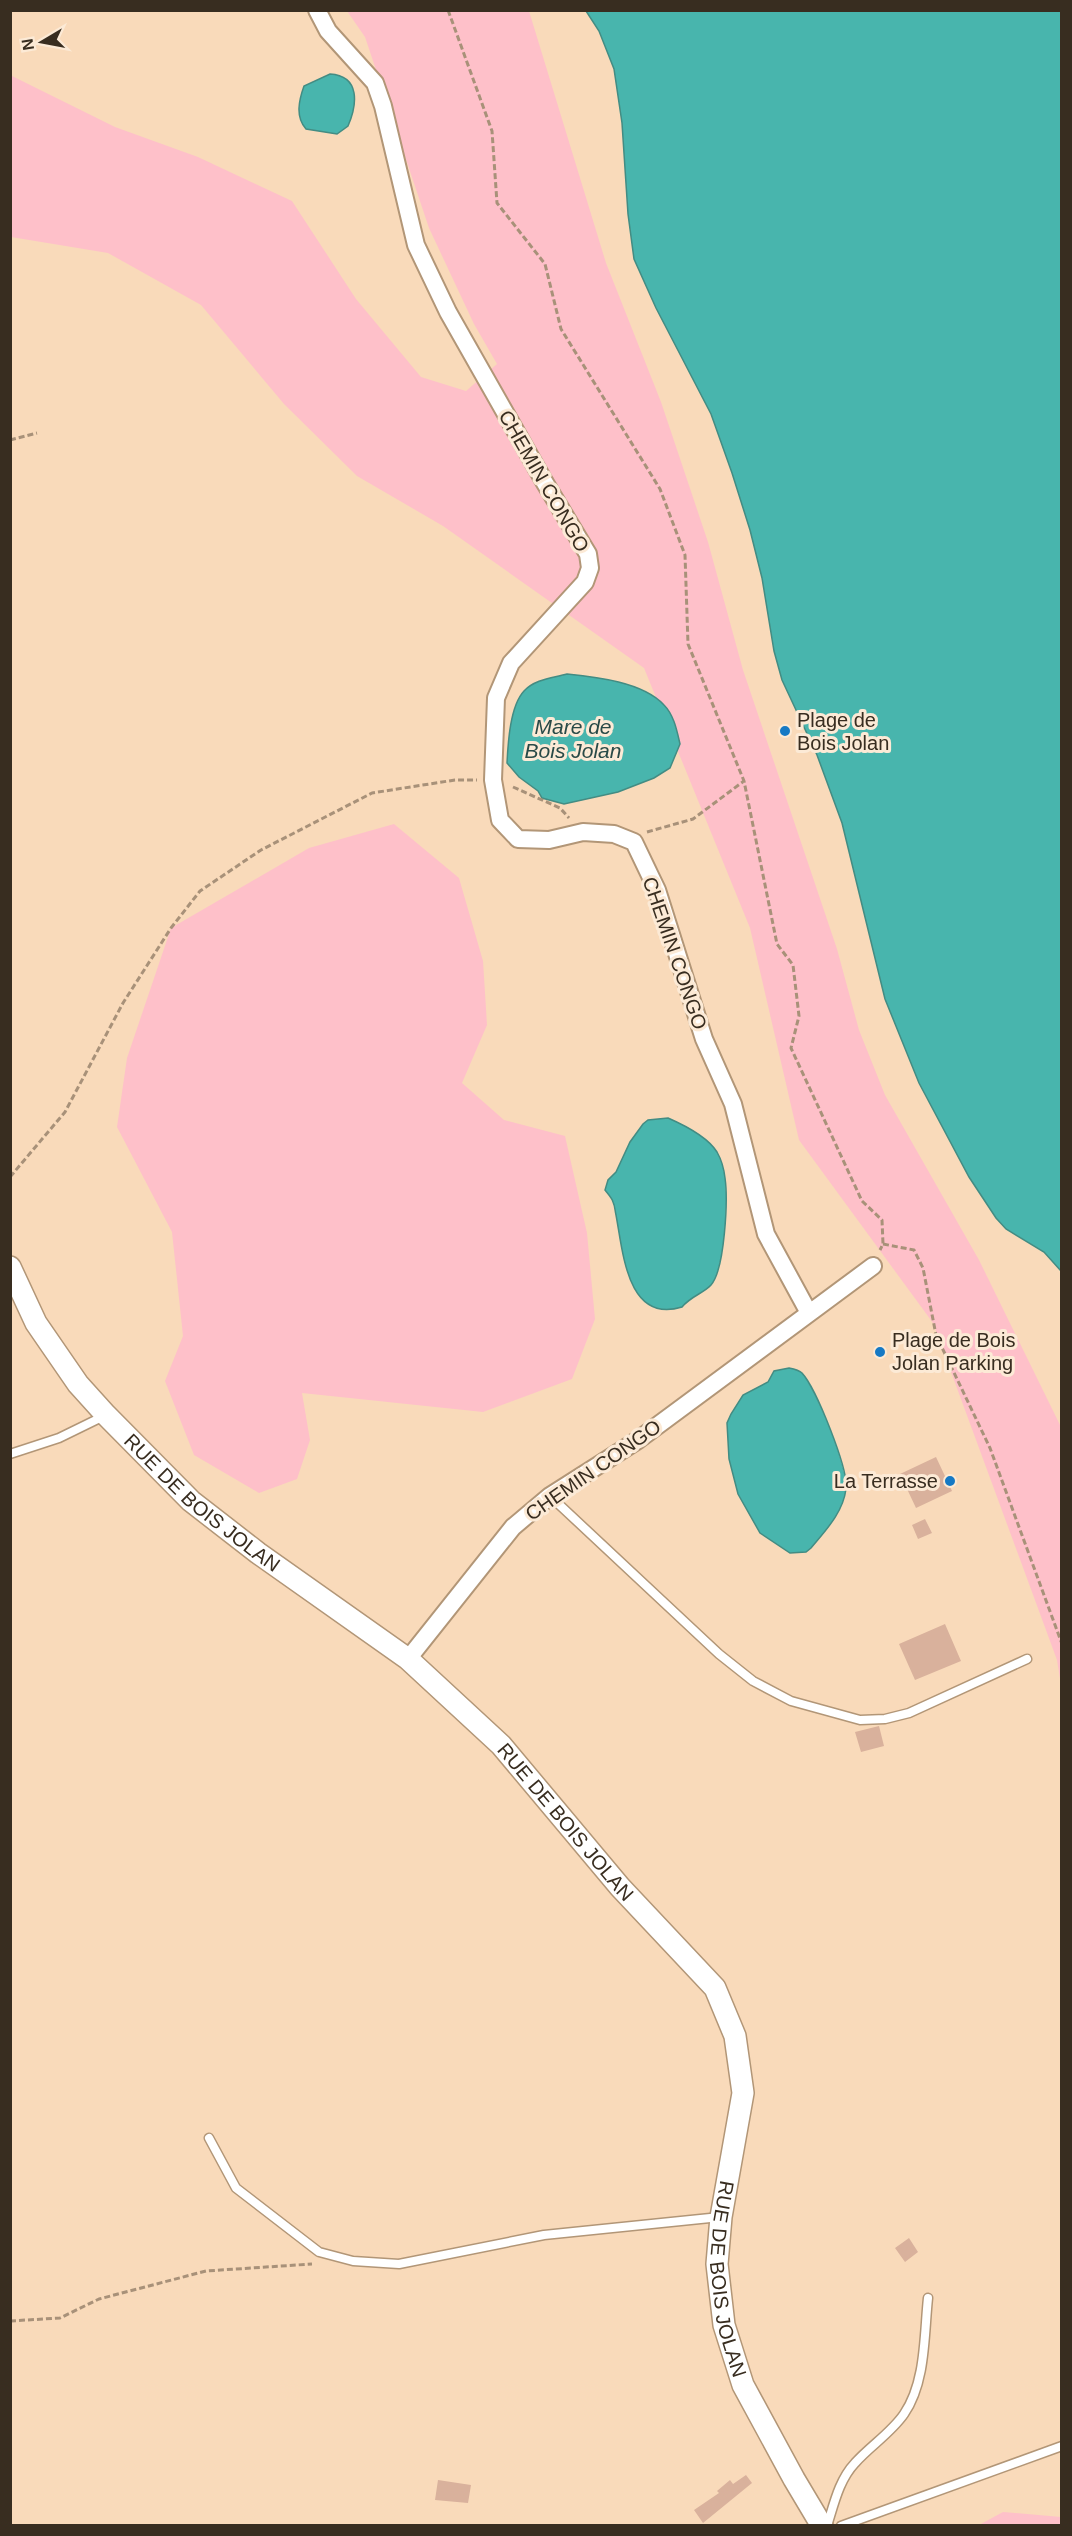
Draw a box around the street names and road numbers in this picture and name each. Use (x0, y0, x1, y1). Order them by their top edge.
street label: CHEMIN CONGO (494, 406, 594, 556)
street label: CHEMIN CONGO (639, 874, 711, 1032)
street label: CHEMIN CONGO (521, 1415, 665, 1525)
street label: RUE DE BOIS JOLAN (120, 1429, 284, 1576)
street label: RUE DE BOIS JOLAN (493, 1739, 638, 1905)
street label: RUE DE BOIS JOLAN (706, 2179, 751, 2380)

